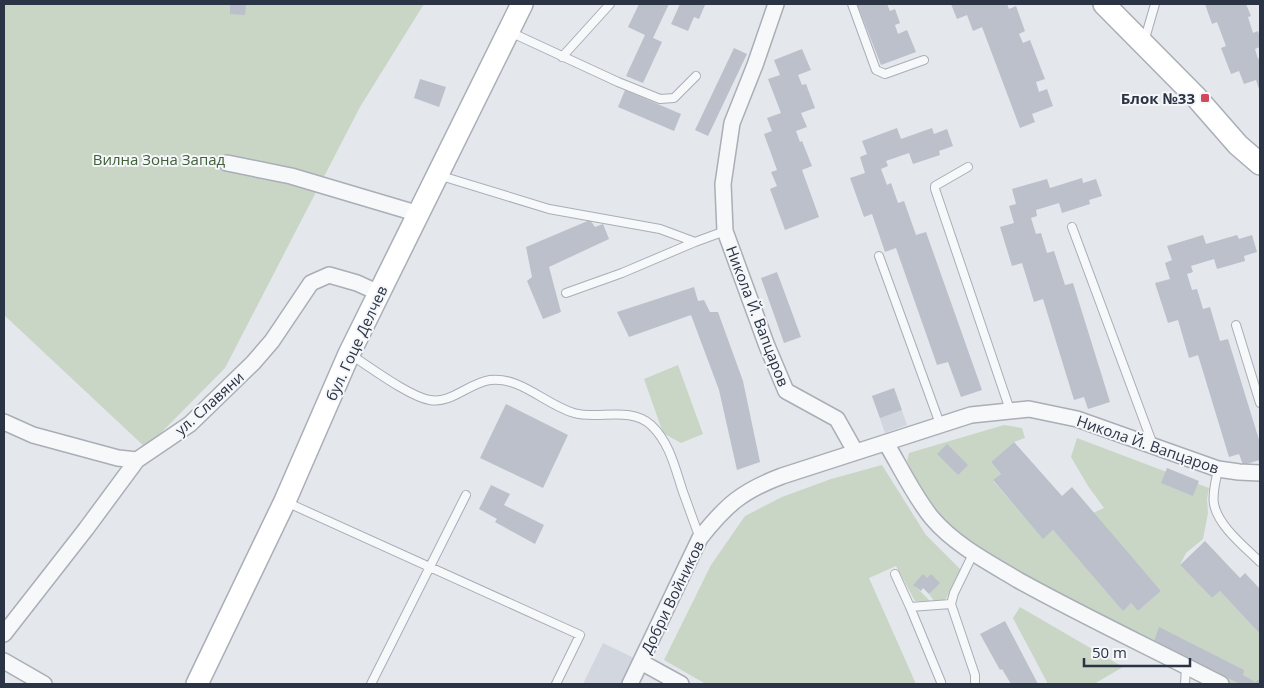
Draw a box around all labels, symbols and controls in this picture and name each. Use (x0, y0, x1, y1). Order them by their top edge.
place label: Блок №33 (1121, 88, 1195, 108)
marker: Блок №33 (1199, 92, 1211, 104)
park label: Вилна Зона Запад (93, 149, 226, 169)
street label: Никола Й. Вапцаров (722, 243, 794, 389)
street label: бул. Гоце Делчев (321, 282, 391, 404)
street label: ул. Славяни (170, 367, 248, 439)
street label: Никола Й. Вапцаров (1074, 410, 1222, 478)
street label: Добри Войников (636, 537, 708, 657)
scale bar (1084, 636, 1190, 668)
text: 50 m (1092, 642, 1127, 662)

